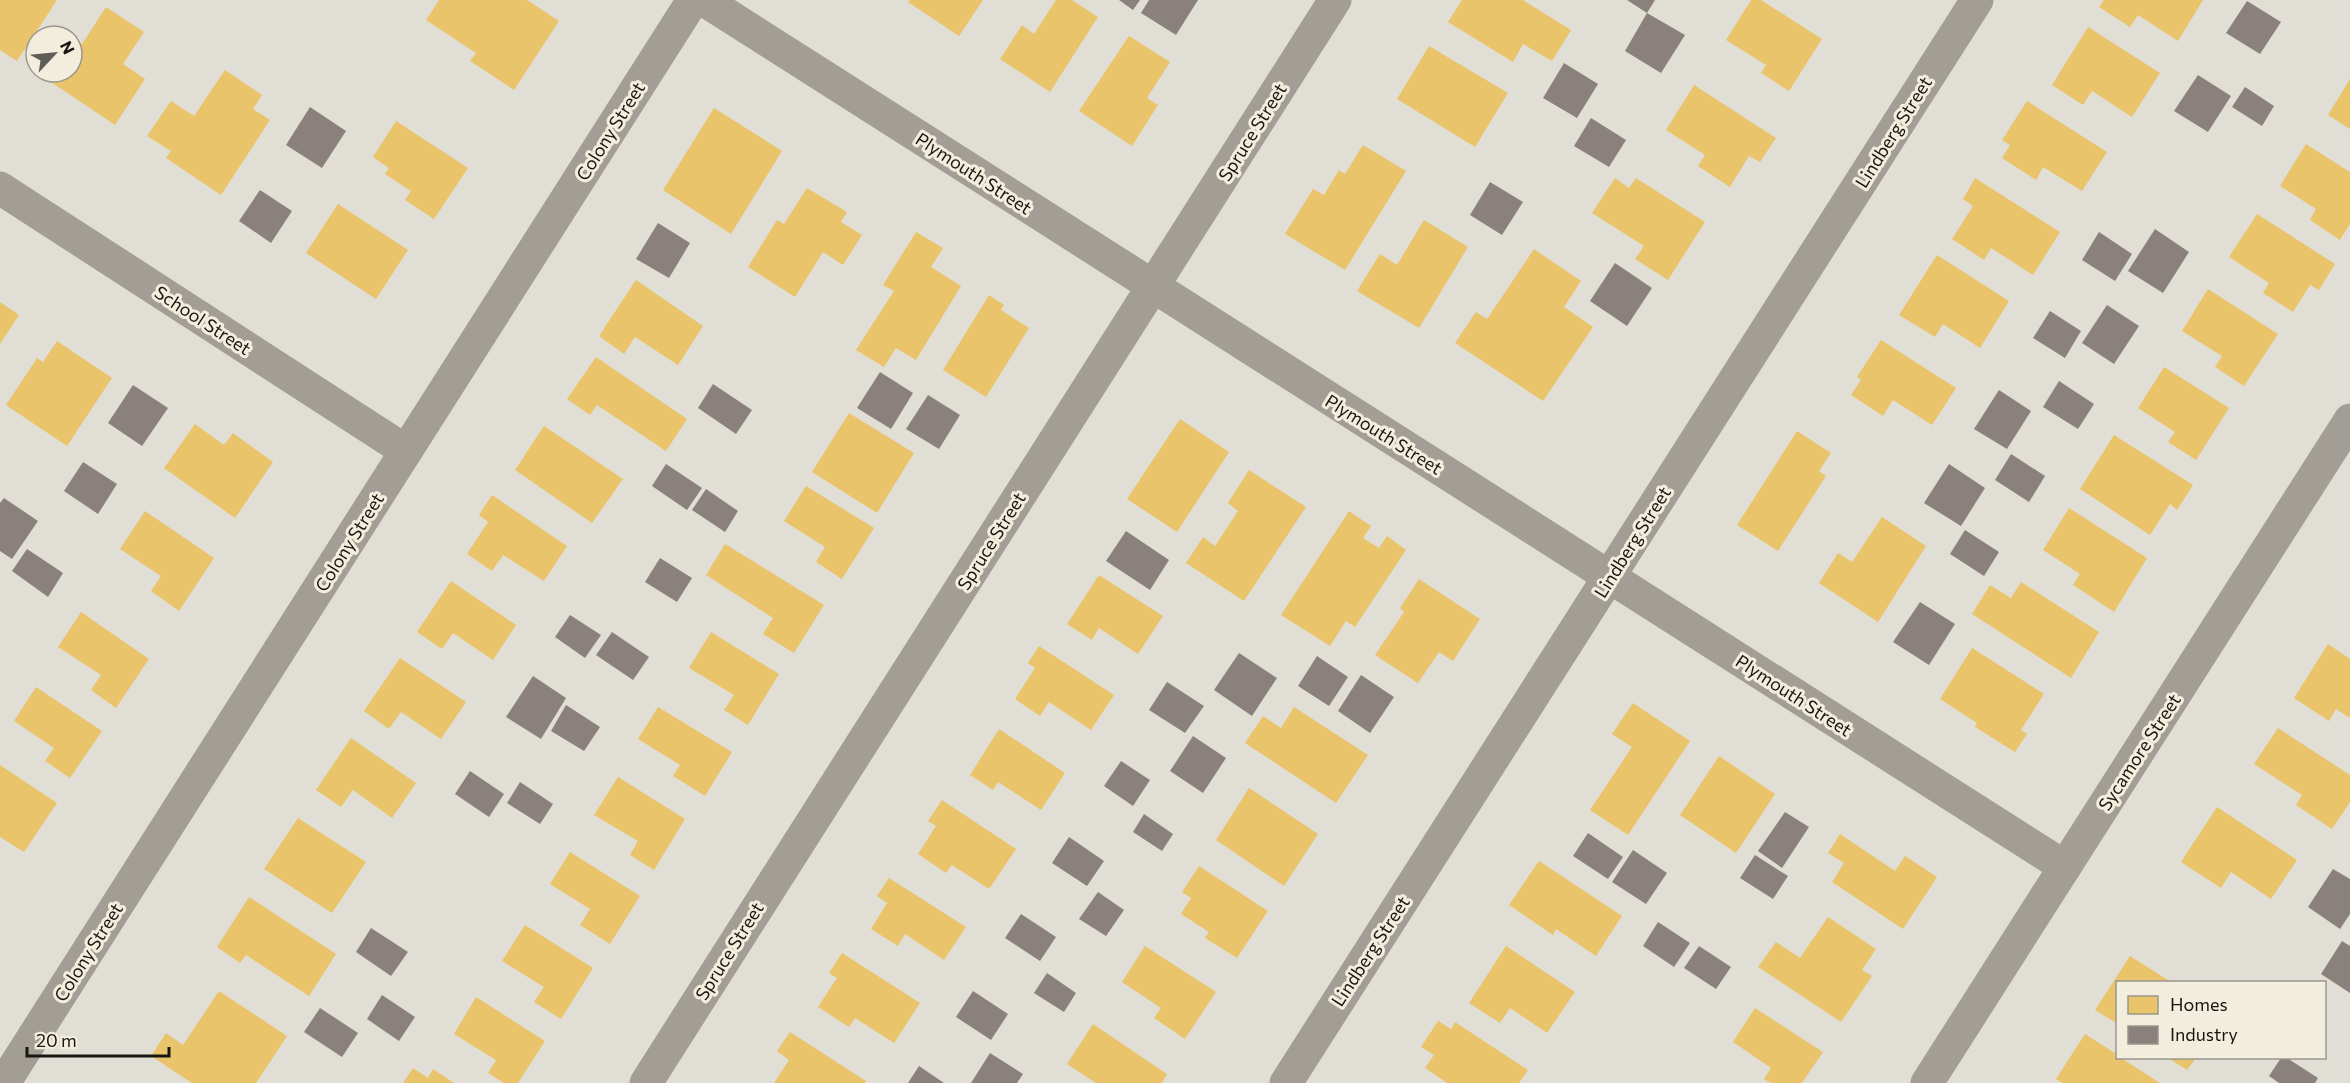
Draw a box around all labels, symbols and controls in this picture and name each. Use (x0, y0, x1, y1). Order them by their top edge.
north arrow (24, 24, 84, 84)
text: N (57, 38, 79, 57)
street label: Lindberg Street (1850, 72, 1936, 192)
street label: Colony Street (571, 78, 649, 184)
street label: Spruce Street (1213, 79, 1291, 185)
street label: Plymouth Street (912, 127, 1036, 219)
street label: School Street (151, 281, 255, 359)
street label: Plymouth Street (1321, 389, 1447, 479)
street label: Lindberg Street (1589, 482, 1675, 602)
street label: Spruce Street (952, 488, 1030, 594)
street label: Colony Street (310, 489, 388, 595)
street label: Plymouth Street (1732, 649, 1856, 741)
street label: Sycamore Street (2093, 690, 2185, 814)
street label: Lindberg Street (1326, 892, 1414, 1010)
street label: Spruce Street (690, 898, 768, 1004)
street label: Colony Street (49, 899, 127, 1005)
legend (2116, 981, 2326, 1059)
text: Homes (2170, 993, 2228, 1015)
scale bar (27, 1020, 170, 1058)
text: Industry (2170, 1023, 2238, 1045)
text: 20 m (36, 1029, 77, 1051)

